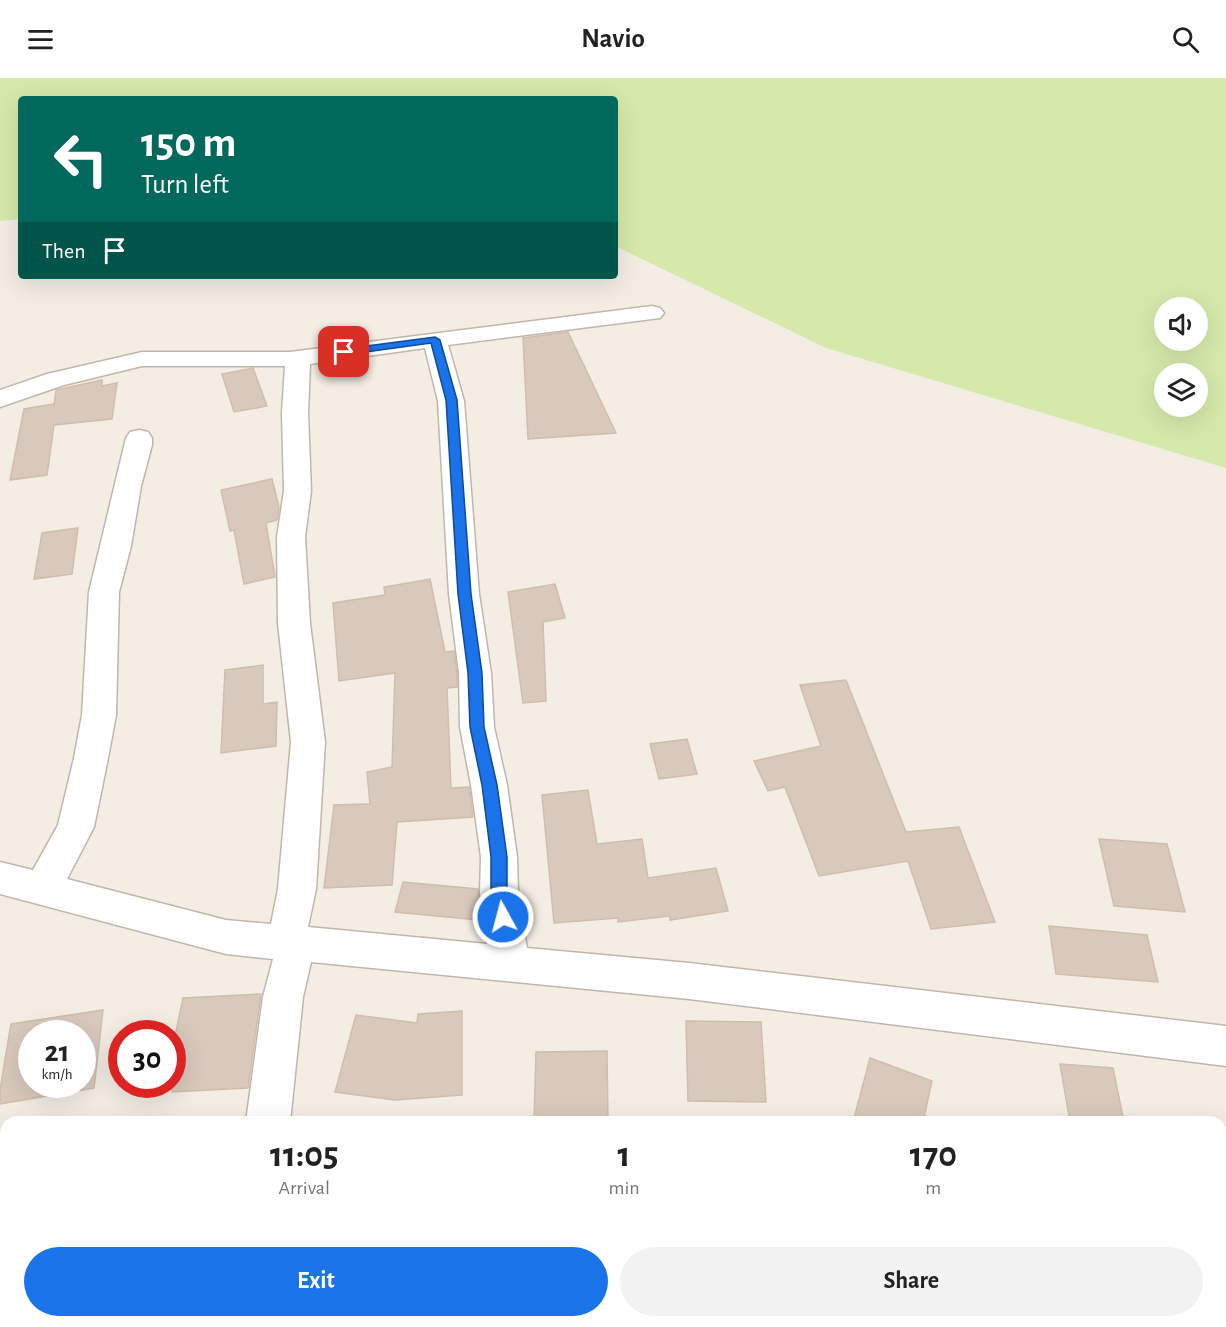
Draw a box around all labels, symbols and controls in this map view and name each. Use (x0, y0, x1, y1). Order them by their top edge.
icon: menu (24, 23, 57, 56)
icon: search (1169, 23, 1202, 56)
text: Navio (581, 25, 645, 52)
icon: left (42, 120, 120, 198)
text: 150 m (141, 122, 236, 164)
text: Turn left (141, 171, 229, 198)
icon: arrive (98, 234, 131, 267)
text: Then (42, 240, 86, 262)
map controls (1154, 297, 1208, 417)
button: sound (1154, 297, 1208, 351)
pin (318, 326, 369, 377)
icon: arrive (327, 335, 360, 368)
button: layers (1154, 363, 1208, 417)
position arrow (471, 885, 535, 949)
speed limit sign: 30 (108, 1020, 186, 1098)
text: 21 (45, 1037, 69, 1067)
text: km/h (42, 1067, 72, 1082)
text: 11:05 (270, 1137, 339, 1173)
text: 1 (618, 1137, 631, 1173)
text: 170 (910, 1137, 957, 1173)
text: Arrival (279, 1178, 330, 1198)
text: min (609, 1178, 640, 1198)
text: m (925, 1178, 941, 1198)
button: Exit (24, 1247, 608, 1316)
button: Share (620, 1247, 1203, 1316)

